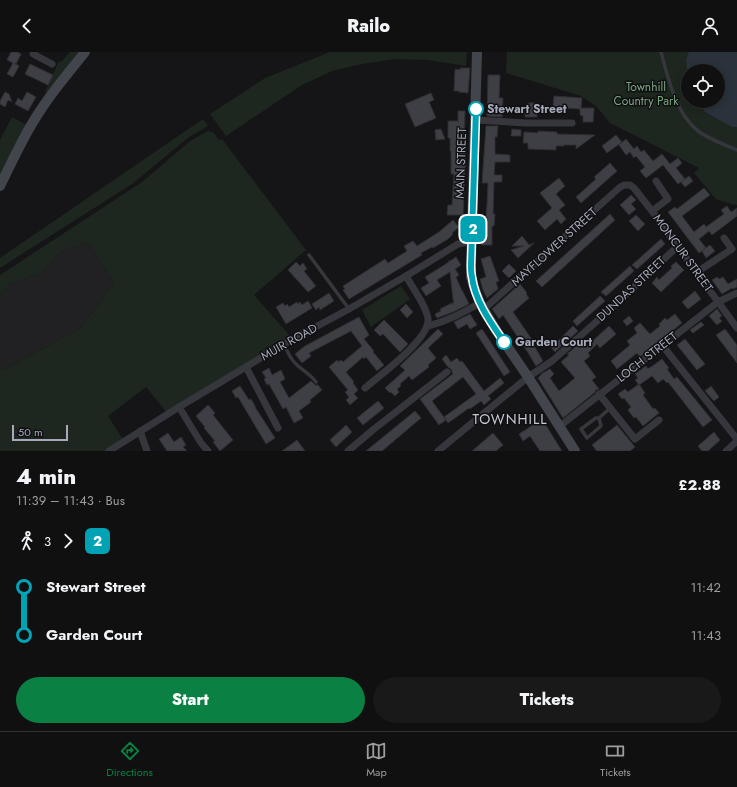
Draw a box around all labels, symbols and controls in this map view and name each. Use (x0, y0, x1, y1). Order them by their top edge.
text: Railo (347, 13, 390, 39)
icon: back (16, 15, 38, 37)
icon: person (699, 15, 721, 37)
map controls (681, 64, 725, 108)
button: locate (681, 64, 725, 108)
park label: Townhill Country Park (614, 78, 679, 110)
place label: Stewart Street (487, 100, 567, 118)
marker: Stewart Street (468, 101, 484, 117)
street label: MAIN STREET (451, 127, 471, 199)
street label: MAYFLOWER STREET (507, 203, 601, 291)
street label: MONCUR STREET (649, 210, 718, 296)
line badge: 2 (460, 216, 486, 242)
text: 2 (468, 219, 478, 239)
street label: DUNDAS STREET (592, 252, 670, 326)
street label: MUIR ROAD (257, 319, 321, 365)
street label: LOCH STREET (613, 327, 681, 386)
place label: Garden Court (515, 333, 592, 351)
marker: Garden Court (496, 334, 512, 350)
district label: TOWNHILL (472, 409, 548, 429)
scale bar (12, 423, 68, 442)
text: 50 m (18, 424, 43, 440)
text: 4 min (16, 460, 76, 492)
text: £2.88 (678, 474, 721, 496)
text: 11:39 – 11:43 · Bus (16, 491, 125, 510)
icon: walk (16, 530, 38, 552)
icon: forward (57, 530, 79, 552)
text: 2 (93, 531, 102, 551)
text: 3 (44, 532, 51, 551)
text: Stewart Street (46, 576, 146, 598)
text: 11:42 (690, 578, 721, 597)
text: Garden Court (46, 624, 142, 646)
text: 11:43 (691, 626, 721, 645)
button: Start (16, 677, 365, 723)
button: Tickets (373, 677, 721, 723)
tab: Directions (106, 740, 153, 780)
tab: Map (365, 740, 387, 780)
tab: Tickets (600, 740, 631, 780)

